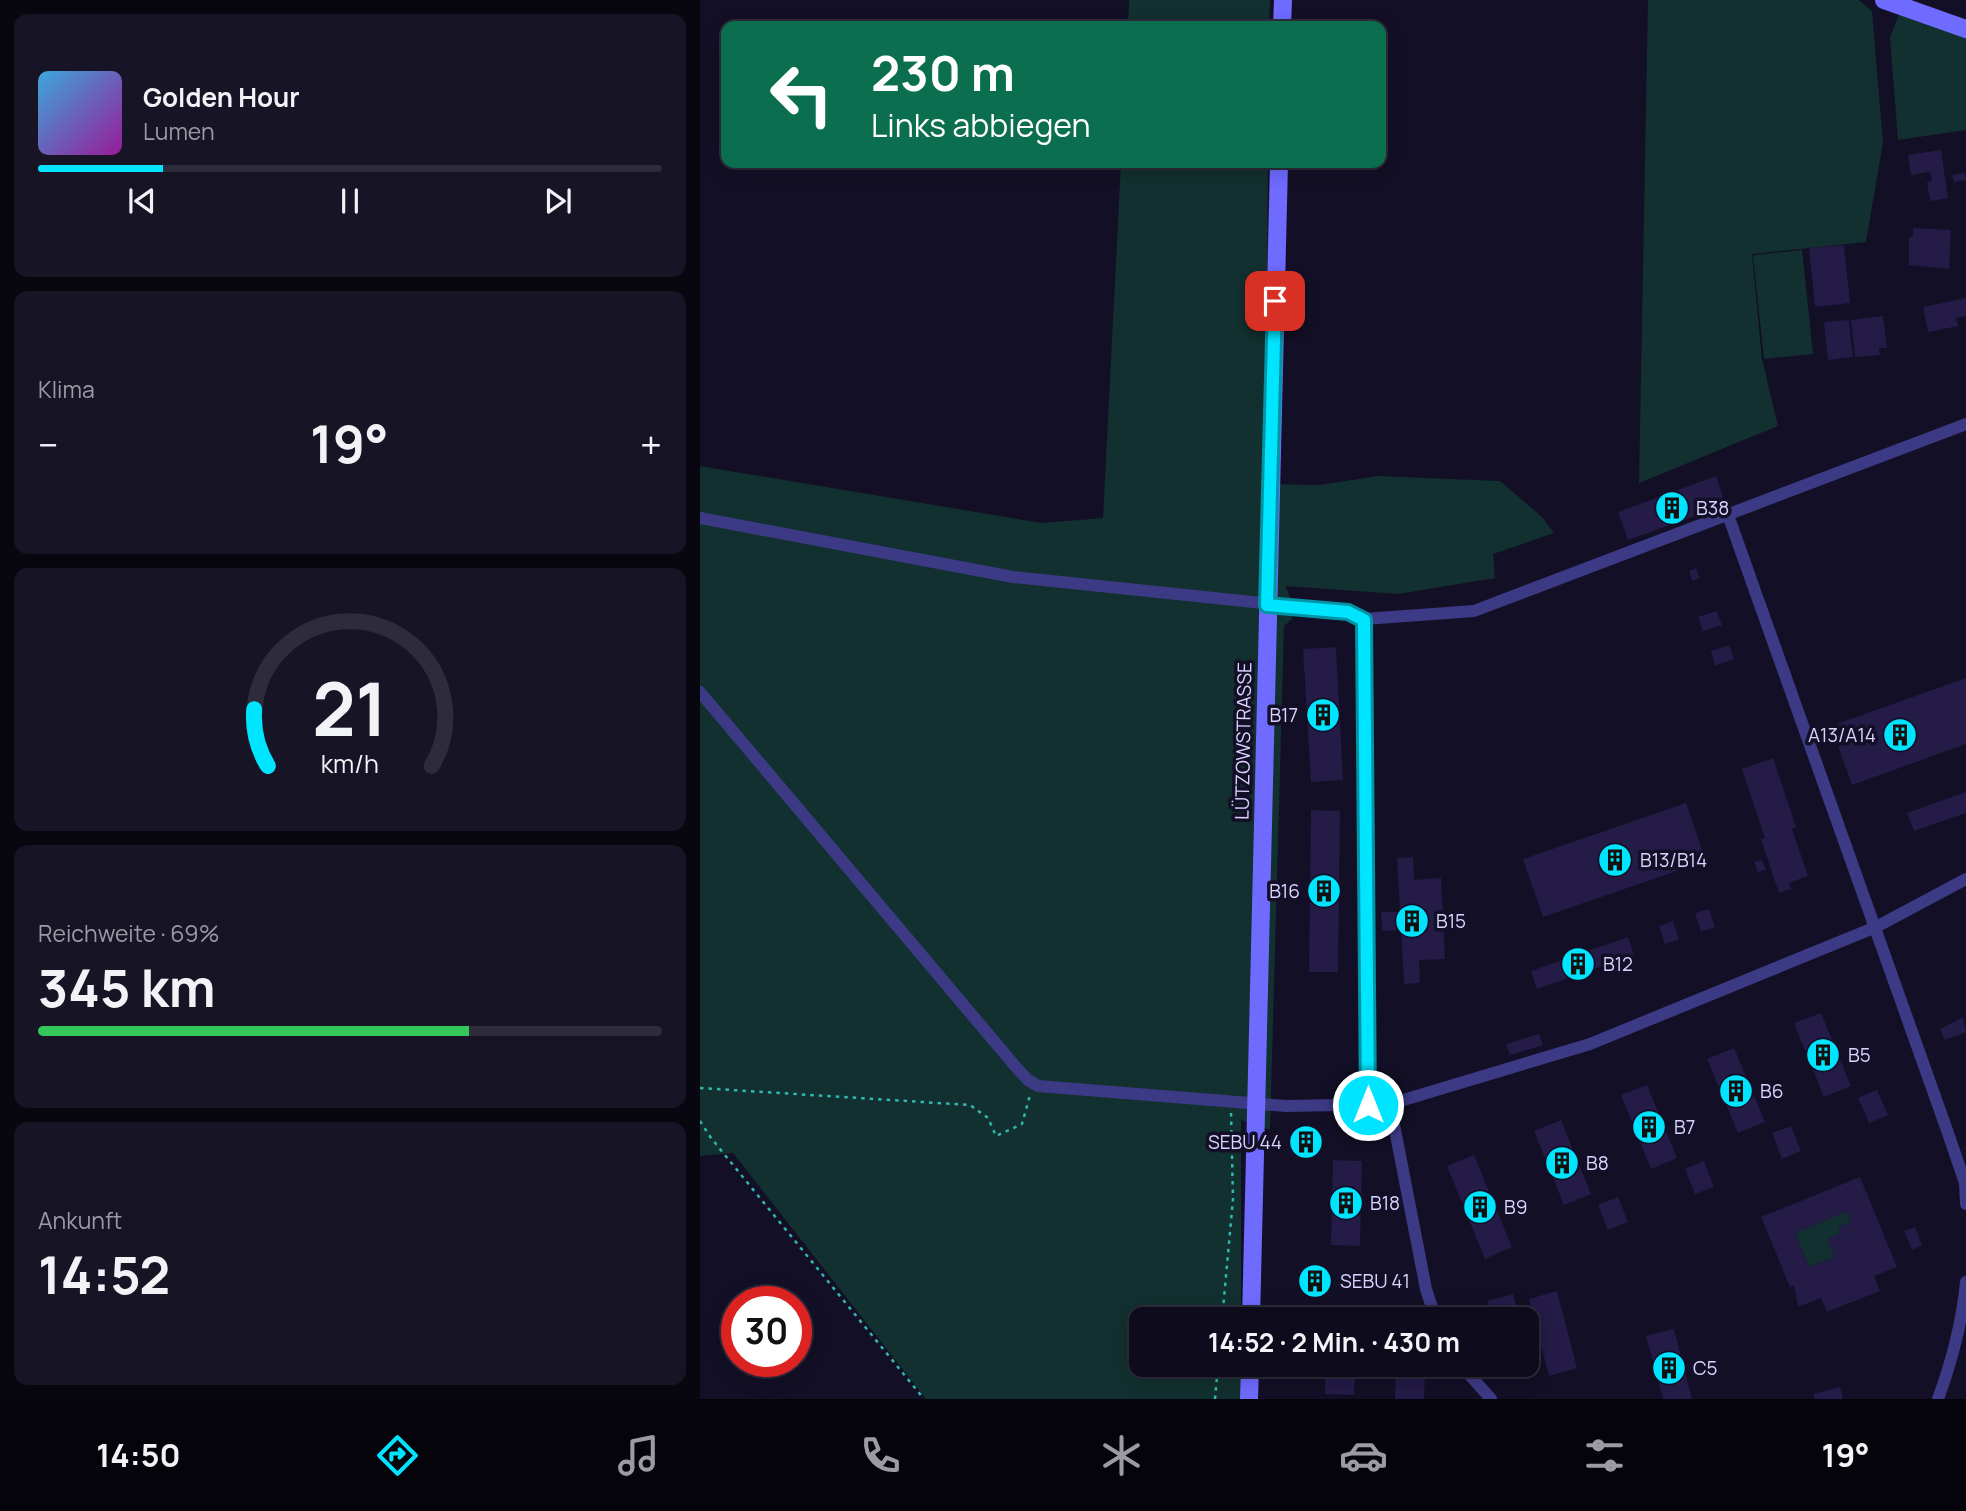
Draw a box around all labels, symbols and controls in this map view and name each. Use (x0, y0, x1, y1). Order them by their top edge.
text: 230 m (871, 39, 1015, 106)
icon: left (756, 49, 847, 140)
text: Golden Hour (143, 79, 300, 115)
text: Links abbiegen (871, 103, 1091, 147)
text: Lumen (143, 115, 215, 147)
icon: previous (123, 182, 161, 220)
icon: pause (331, 182, 369, 220)
icon: next (539, 182, 577, 220)
pin (1245, 271, 1305, 331)
icon: arrive (1256, 282, 1294, 320)
text: Klima (38, 373, 95, 405)
text: 19° (310, 408, 389, 479)
text: − (38, 418, 59, 470)
text: + (640, 418, 662, 470)
building icon: B38 (1653, 489, 1691, 527)
place label: B38 (1696, 495, 1729, 521)
text: 21 (312, 658, 388, 758)
street label: LÜTZOWSTRASSE (1229, 662, 1257, 820)
building icon: B17 (1304, 696, 1342, 734)
place label: B17 (1269, 702, 1298, 728)
building icon: A13/A14 (1881, 716, 1919, 754)
place label: A13/A14 (1808, 722, 1876, 748)
text: km/h (321, 745, 379, 780)
building icon: B13/B14 (1596, 841, 1634, 879)
place label: B13/B14 (1640, 847, 1707, 873)
building icon: B16 (1305, 872, 1343, 910)
place label: B16 (1269, 878, 1300, 904)
building icon: B15 (1393, 902, 1431, 940)
place label: B15 (1436, 908, 1466, 934)
text: Reichweite · 69% (38, 917, 219, 949)
building icon: B12 (1559, 945, 1597, 983)
place label: B12 (1603, 951, 1633, 977)
text: 345 km (38, 952, 215, 1023)
building icon: B5 (1804, 1036, 1842, 1074)
place label: B5 (1848, 1042, 1871, 1068)
position arrow (1331, 1068, 1405, 1142)
building icon: B6 (1717, 1072, 1755, 1110)
place label: B6 (1760, 1078, 1783, 1104)
building icon: B7 (1630, 1108, 1668, 1146)
place label: B7 (1674, 1114, 1695, 1140)
building icon: SEBU 44 (1287, 1123, 1325, 1161)
place label: SEBU 44 (1208, 1129, 1282, 1155)
building icon: B8 (1543, 1144, 1581, 1182)
place label: B8 (1586, 1150, 1609, 1176)
building icon: B18 (1327, 1184, 1365, 1222)
building icon: B9 (1461, 1188, 1499, 1226)
place label: B18 (1370, 1190, 1400, 1216)
place label: B9 (1504, 1194, 1527, 1220)
text: Ankunft (38, 1204, 122, 1236)
text: 14:52 (38, 1239, 170, 1310)
building icon: SEBU 41 (1296, 1262, 1334, 1300)
place label: SEBU 41 (1340, 1268, 1410, 1294)
speed limit sign: 30 (721, 1286, 812, 1377)
text: 14:52 · 2 Min. · 430 m (1208, 1324, 1460, 1360)
building icon: C5 (1650, 1349, 1688, 1387)
place label: C5 (1693, 1355, 1718, 1381)
icon: directions (373, 1431, 422, 1480)
icon: music (614, 1431, 663, 1480)
icon: phone (856, 1431, 905, 1480)
icon: climate (1097, 1431, 1146, 1480)
icon: car (1339, 1431, 1388, 1480)
icon: filters (1580, 1431, 1629, 1480)
text: 14:50 (96, 1433, 180, 1477)
text: 19° (1821, 1433, 1870, 1477)

